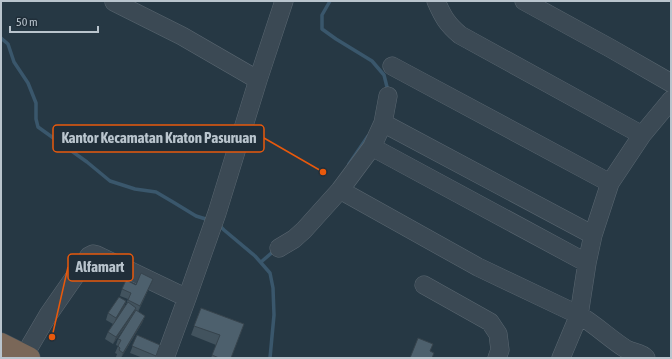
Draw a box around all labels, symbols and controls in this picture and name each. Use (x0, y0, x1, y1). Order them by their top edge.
scale bar (10, 8, 98, 34)
text: 50 m (16, 15, 38, 29)
callout: Kantor Kecamatan Kraton Pasuruan (53, 125, 264, 152)
text: Kantor Kecamatan Kraton Pasuruan (61, 129, 257, 146)
callout: Alfamart (68, 254, 133, 281)
text: Alfamart (75, 258, 125, 275)

